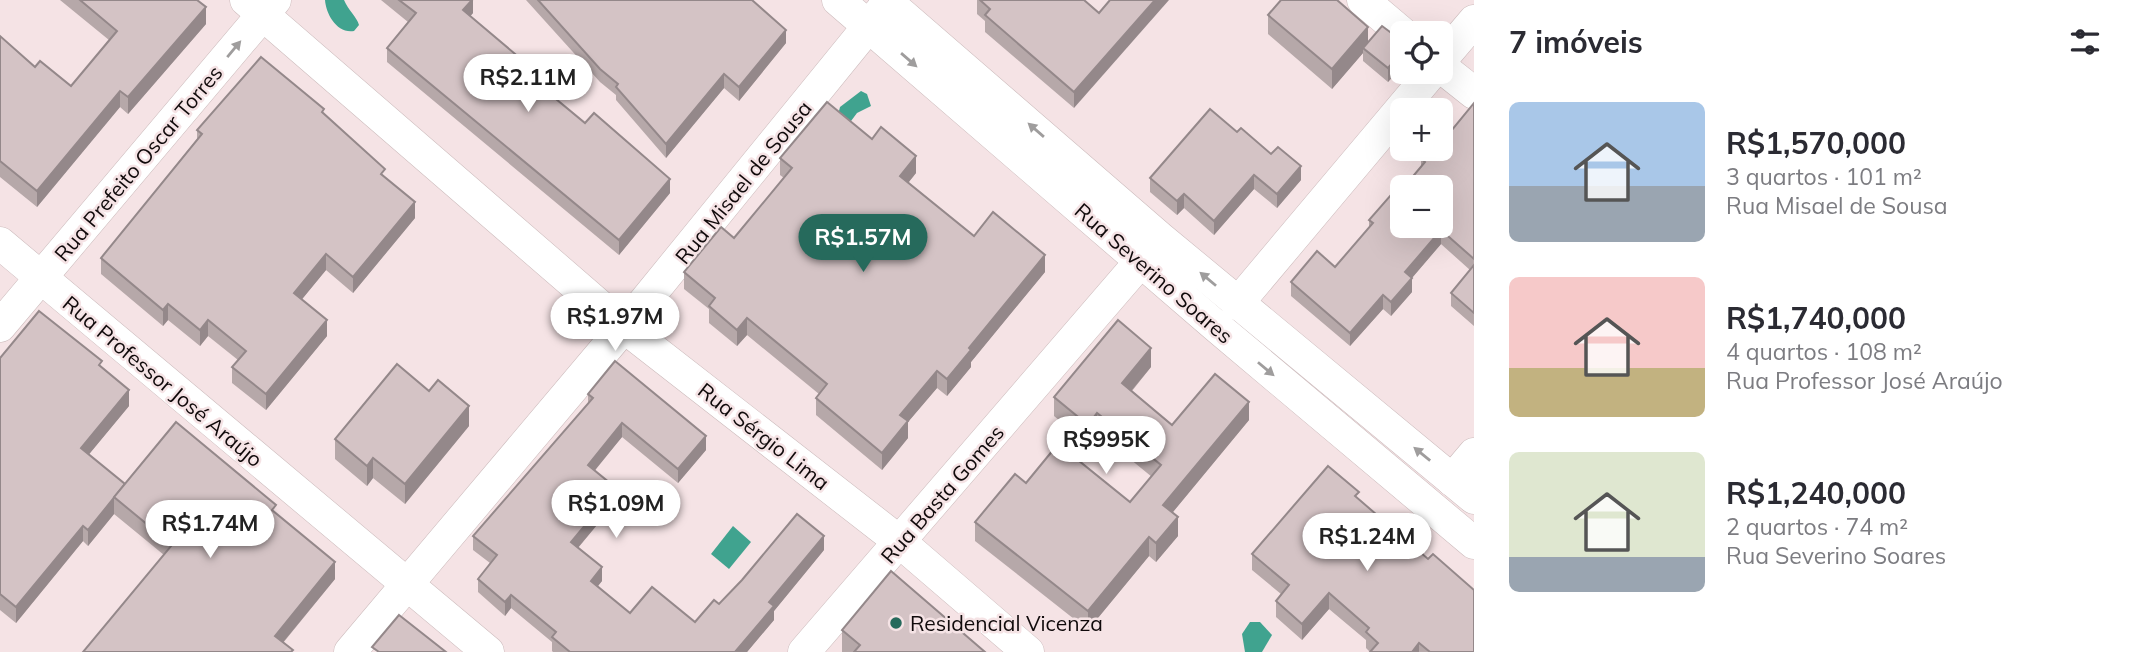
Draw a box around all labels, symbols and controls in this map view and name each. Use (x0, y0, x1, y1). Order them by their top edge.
map controls (1390, 21, 1453, 238)
button: locate (1390, 21, 1453, 84)
text: 7 imóveis (1509, 23, 1643, 61)
icon: filters (2066, 23, 2104, 61)
one-way arrow (226, 41, 241, 58)
one-way arrow (900, 52, 917, 67)
pin: R$2.11M (463, 54, 593, 114)
street label: Rua Prefeito Oscar Torres (48, 60, 228, 266)
text: R$2.11M (479, 62, 577, 91)
street label: Rua Misael de Sousa (669, 95, 817, 269)
button: + (1390, 98, 1453, 161)
one-way arrow (1027, 122, 1045, 138)
text: R$1,570,000 (1726, 124, 1906, 162)
icon: home (1565, 130, 1649, 214)
text: 3 quartos · 101 m² (1726, 162, 1922, 191)
button: − (1390, 175, 1453, 238)
text: Rua Misael de Sousa (1726, 191, 1948, 220)
street label: Rua Severino Soares (1070, 197, 1238, 349)
pin: R$1.57M (798, 215, 928, 274)
text: R$1.57M (814, 222, 912, 251)
one-way arrow (1199, 271, 1217, 287)
street label: Rua Professor José Araújo (58, 290, 268, 472)
pin: R$1.97M (550, 294, 680, 353)
text: R$1,740,000 (1726, 299, 1906, 337)
text: R$1.97M (566, 301, 664, 330)
icon: home (1565, 305, 1649, 389)
text: 4 quartos · 108 m² (1726, 337, 1922, 366)
one-way arrow (1257, 361, 1275, 376)
text: Rua Professor José Araújo (1726, 366, 2003, 395)
street label: Rua Sérgio Lima (693, 377, 835, 495)
pin: R$995K (1049, 416, 1163, 476)
street label: Rua Basta Gomes (875, 419, 1009, 569)
text: R$995K (1063, 424, 1149, 453)
one-way arrow (1413, 447, 1431, 462)
text: R$1,240,000 (1726, 474, 1906, 512)
pin: R$1.09M (551, 480, 681, 540)
icon: home (1565, 480, 1649, 564)
text: R$1.09M (567, 488, 665, 517)
pin: R$1.74M (145, 500, 275, 560)
text: R$1.74M (161, 508, 259, 537)
text: 2 quartos · 74 m² (1726, 512, 1908, 541)
pin: R$1.24M (1302, 514, 1432, 573)
text: R$1.24M (1318, 521, 1416, 550)
text: Rua Severino Soares (1726, 541, 1946, 570)
place label: Residencial Vicenza (910, 610, 1103, 636)
marker: Residencial Vicenza (888, 615, 904, 631)

